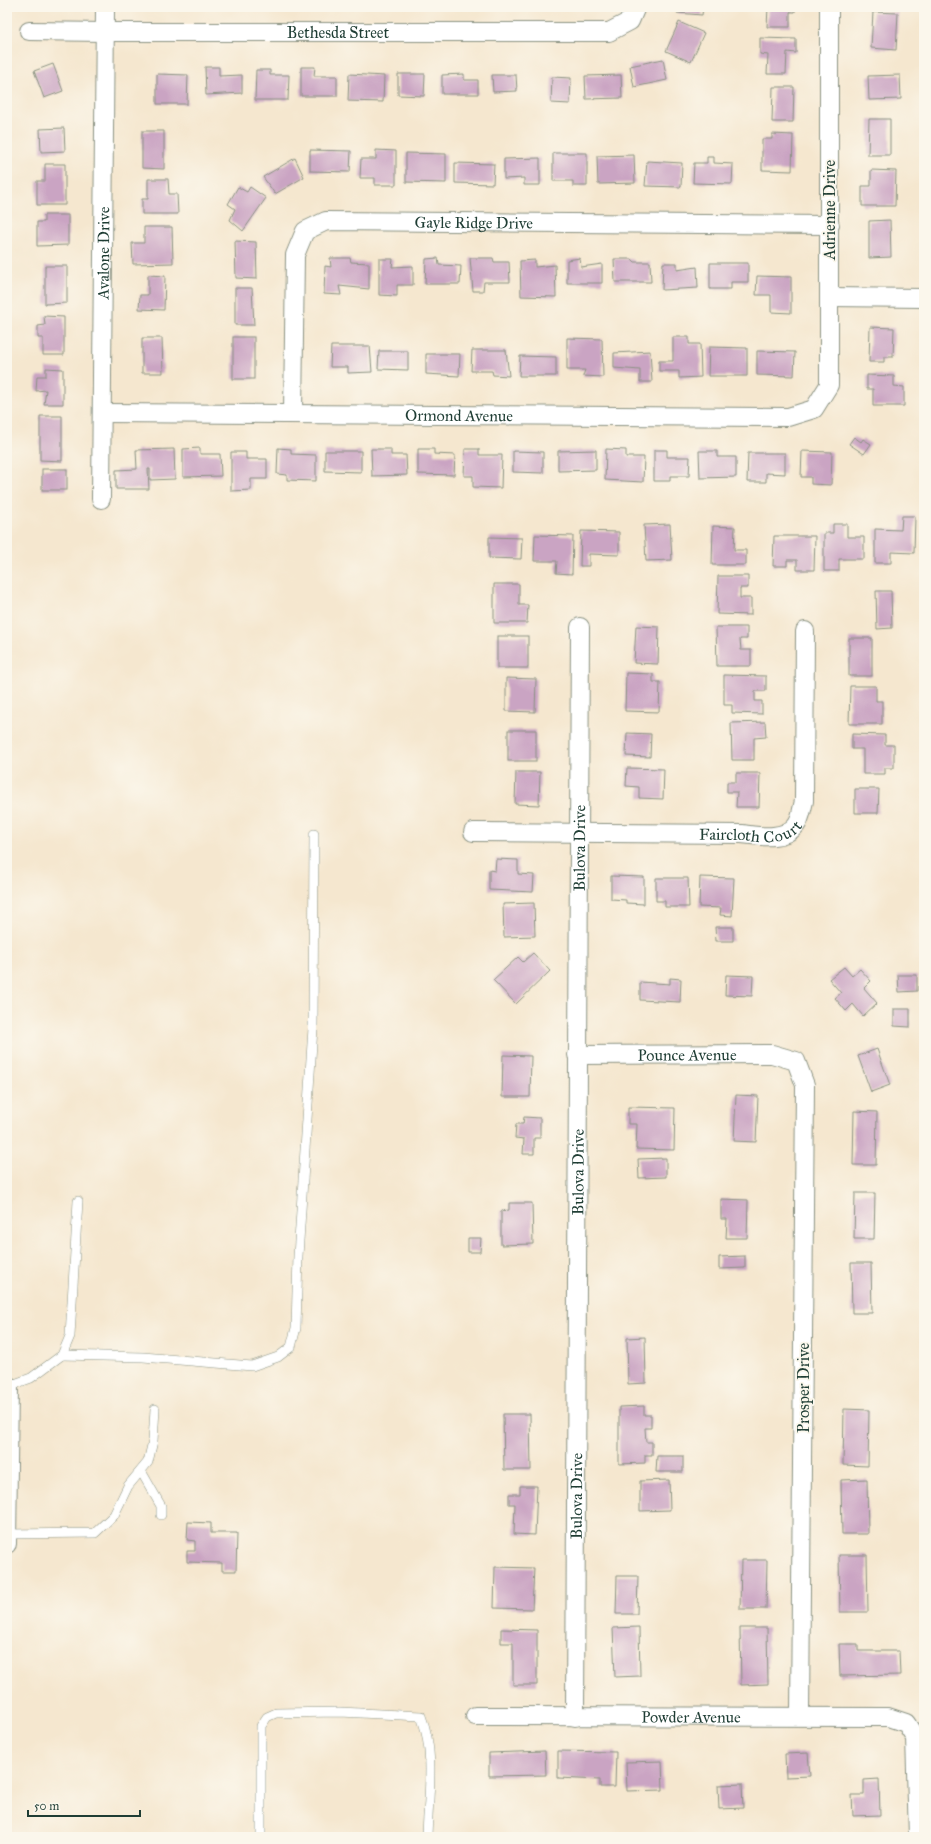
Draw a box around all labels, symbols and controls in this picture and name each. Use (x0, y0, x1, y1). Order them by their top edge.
street label: Bethesda Street (287, 23, 389, 42)
street label: Adrienne Drive (820, 160, 839, 261)
street label: Avalone Drive (94, 206, 113, 300)
street label: Gayle Ridge Drive (414, 213, 533, 233)
street label: Ormond Avenue (405, 406, 513, 425)
street label: Bulova Drive (570, 804, 589, 891)
street label: Faircloth Court (699, 817, 806, 846)
street label: Pounce Avenue (637, 1045, 737, 1065)
street label: Bulova Drive (568, 1128, 588, 1215)
street label: Prosper Drive (794, 1343, 813, 1433)
street label: Bulova Drive (567, 1452, 586, 1539)
street label: Powder Avenue (641, 1707, 741, 1727)
scale bar (28, 1792, 140, 1818)
text: 50 m (34, 1799, 59, 1813)

